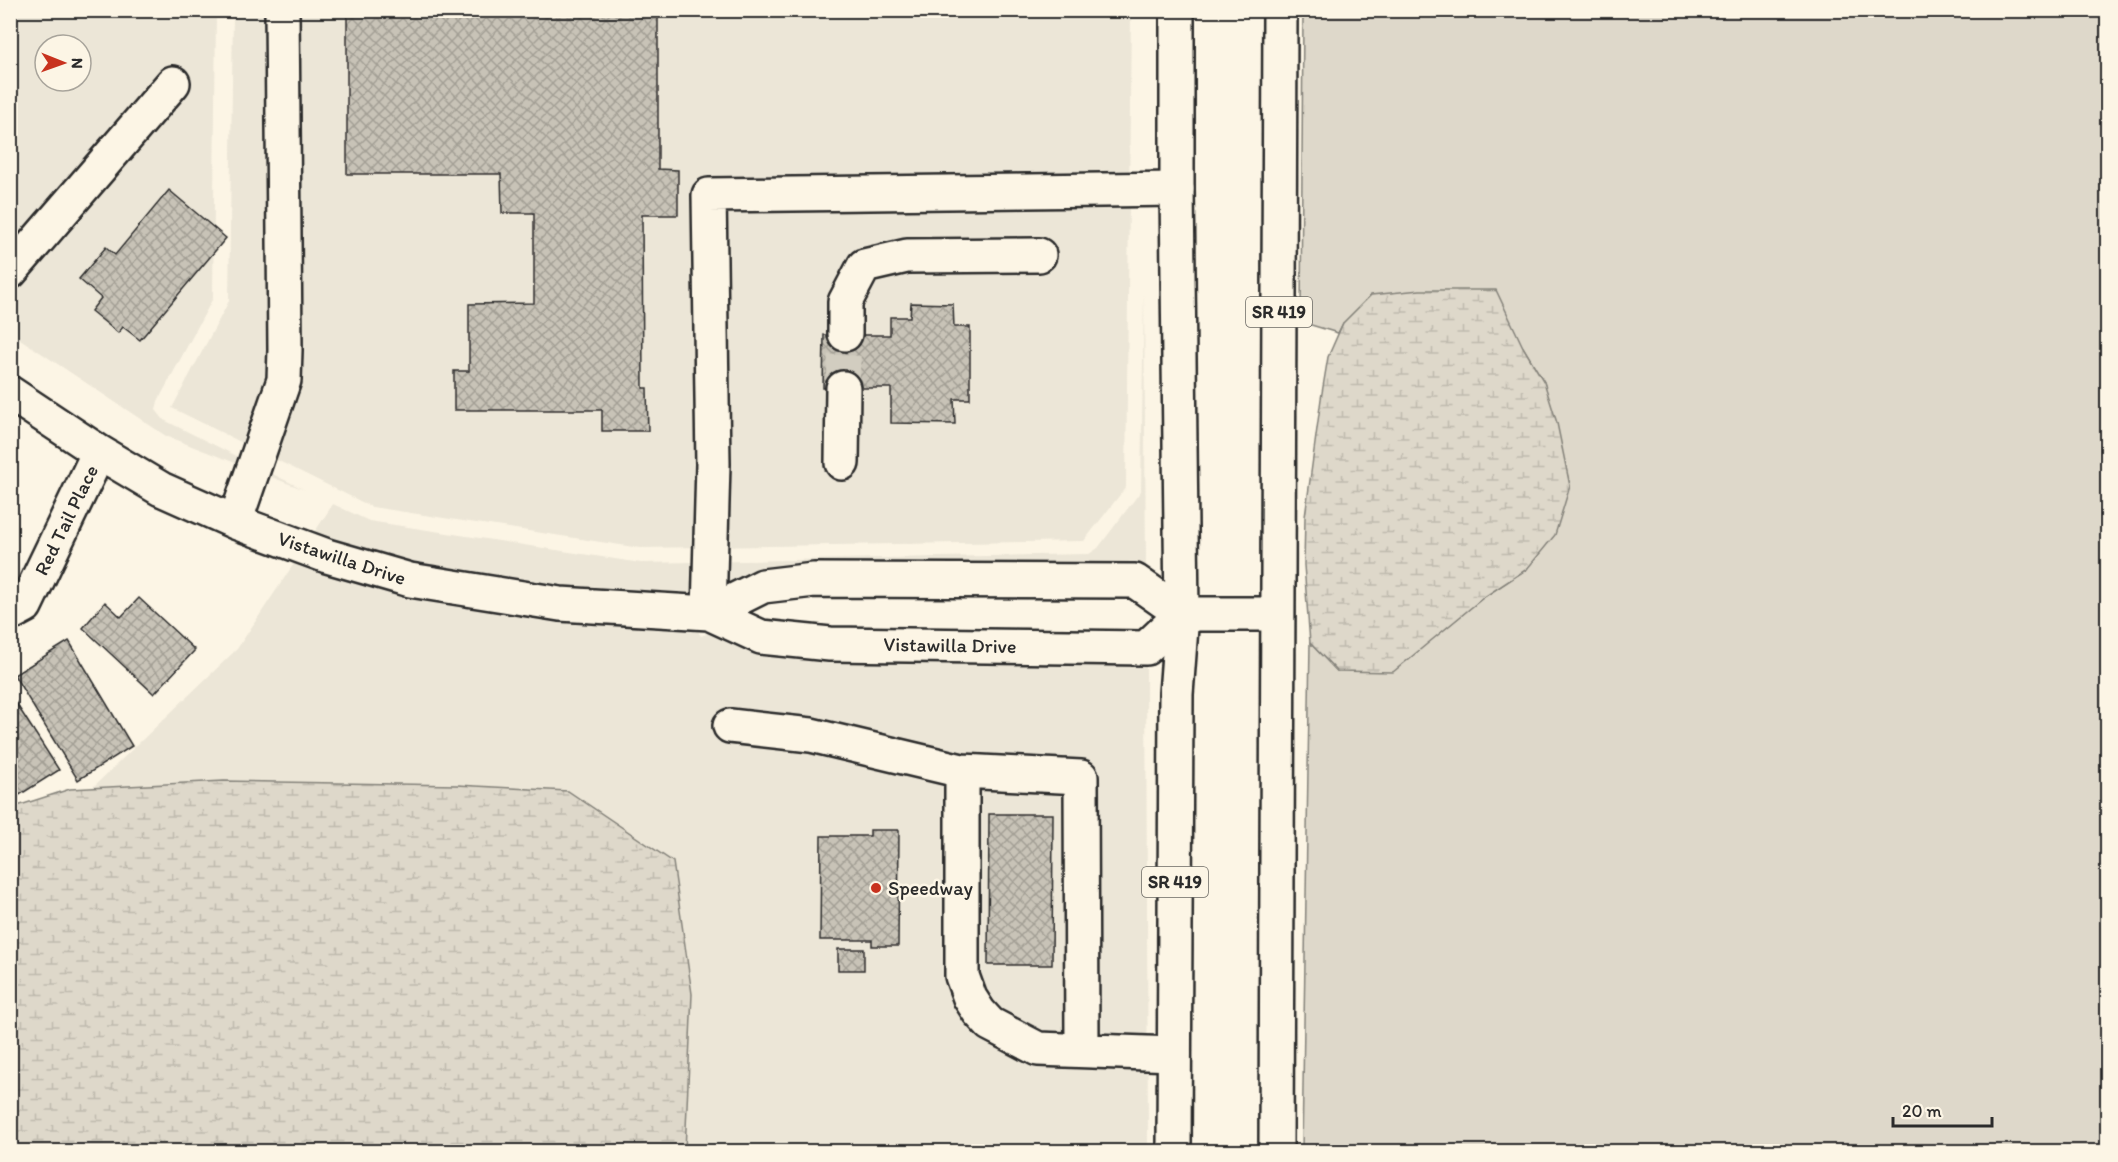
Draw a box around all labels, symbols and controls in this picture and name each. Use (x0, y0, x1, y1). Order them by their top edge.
north arrow (33, 33, 93, 93)
text: N (68, 58, 87, 69)
road number: SR 419 (1246, 297, 1312, 327)
street label: Red Tail Place (29, 461, 103, 579)
street label: Vistawilla Drive (275, 526, 409, 590)
street label: Vistawilla Drive (883, 632, 1017, 658)
road number: SR 419 (1142, 867, 1208, 897)
place label: Speedway (888, 876, 974, 900)
marker: Speedway (869, 881, 883, 895)
scale bar (1893, 1090, 1992, 1128)
text: 20 m (1902, 1100, 1942, 1122)

